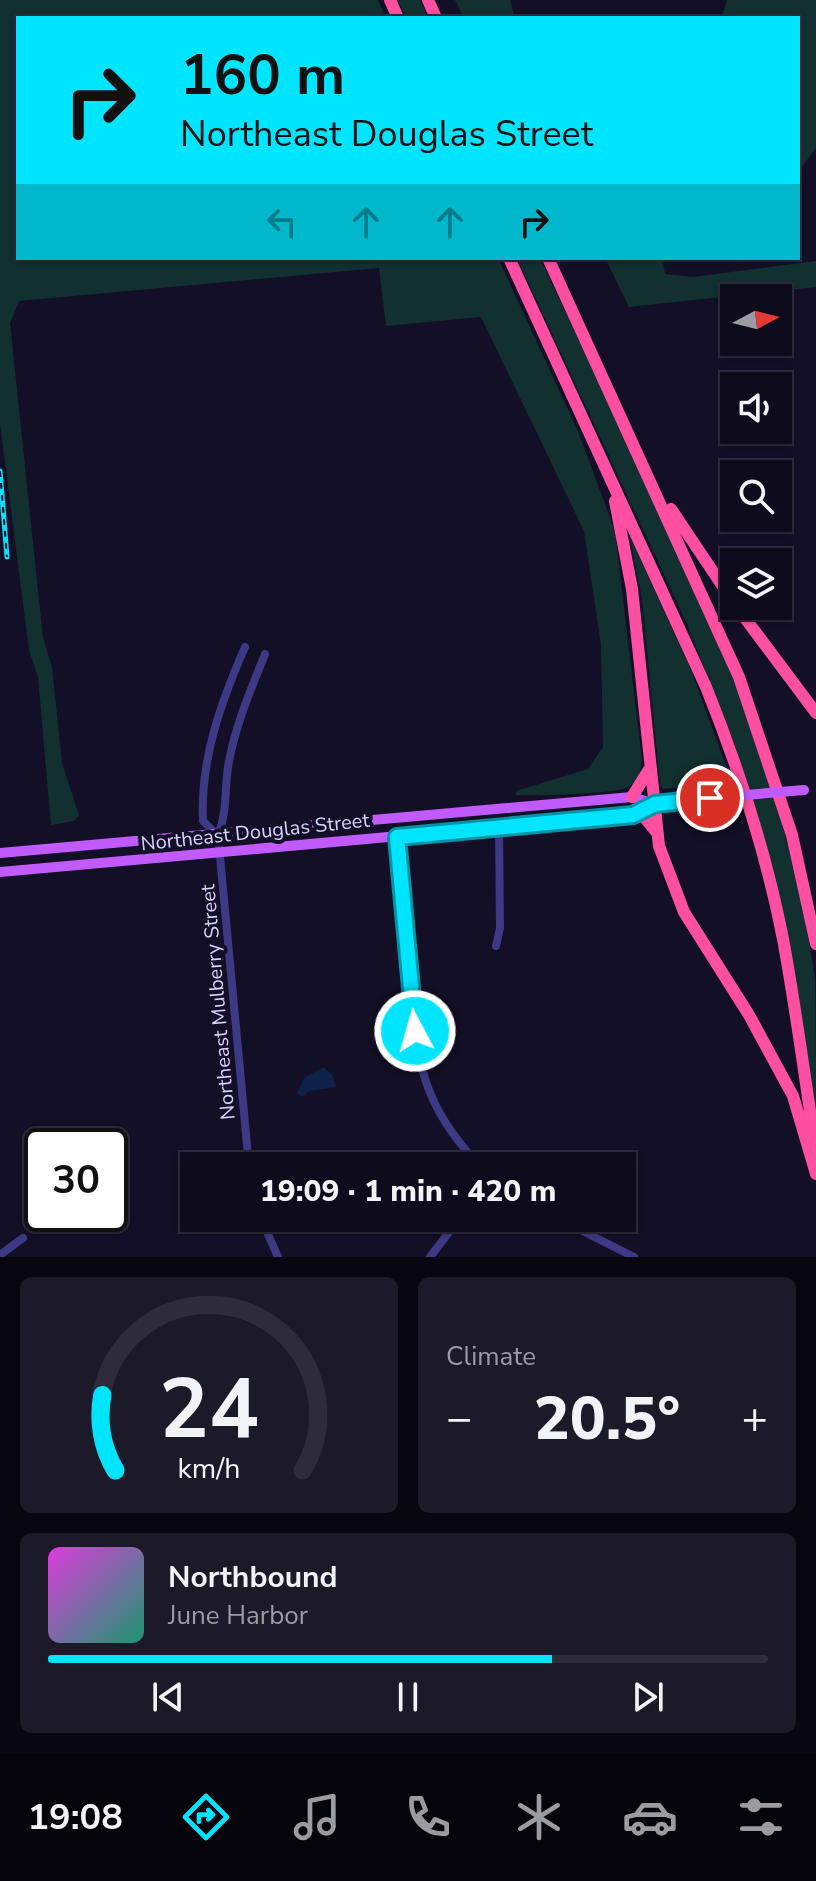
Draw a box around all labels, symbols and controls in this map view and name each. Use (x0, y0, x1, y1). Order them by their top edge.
text: 160 m (180, 37, 345, 114)
icon: right (48, 48, 152, 152)
text: Northeast Douglas Street (180, 110, 593, 159)
icon: left (260, 200, 304, 244)
icon: ahead (344, 200, 388, 244)
icon: ahead (428, 200, 472, 244)
icon: right (512, 200, 556, 244)
north arrow (720, 284, 792, 356)
map controls (720, 284, 792, 620)
button: sound (720, 372, 792, 444)
button: search (720, 460, 792, 532)
button: layers (720, 548, 792, 620)
pin (676, 764, 744, 832)
icon: arrive (688, 776, 732, 820)
street label: Northeast Douglas Street (139, 806, 372, 857)
street label: Northeast Mulberry Street (194, 882, 242, 1121)
position arrow (373, 989, 457, 1073)
speed limit sign: 30 (24, 1128, 128, 1232)
text: 19:09 · 1 min · 420 m (260, 1171, 556, 1212)
text: Climate (446, 1339, 536, 1374)
text: 24 (159, 1353, 259, 1466)
text: 20.5° (534, 1378, 680, 1460)
text: − (446, 1389, 472, 1449)
text: + (742, 1389, 768, 1449)
text: km/h (178, 1449, 240, 1488)
text: Northbound (168, 1557, 338, 1598)
text: June Harbor (168, 1598, 308, 1633)
icon: previous (146, 1675, 190, 1719)
icon: pause (386, 1675, 430, 1719)
icon: next (626, 1675, 670, 1719)
icon: directions (178, 1789, 234, 1845)
icon: music (289, 1789, 345, 1845)
icon: phone (400, 1789, 456, 1845)
icon: climate (511, 1789, 567, 1845)
icon: car (622, 1789, 678, 1845)
icon: filters (733, 1789, 789, 1845)
text: 19:08 (27, 1793, 123, 1842)

